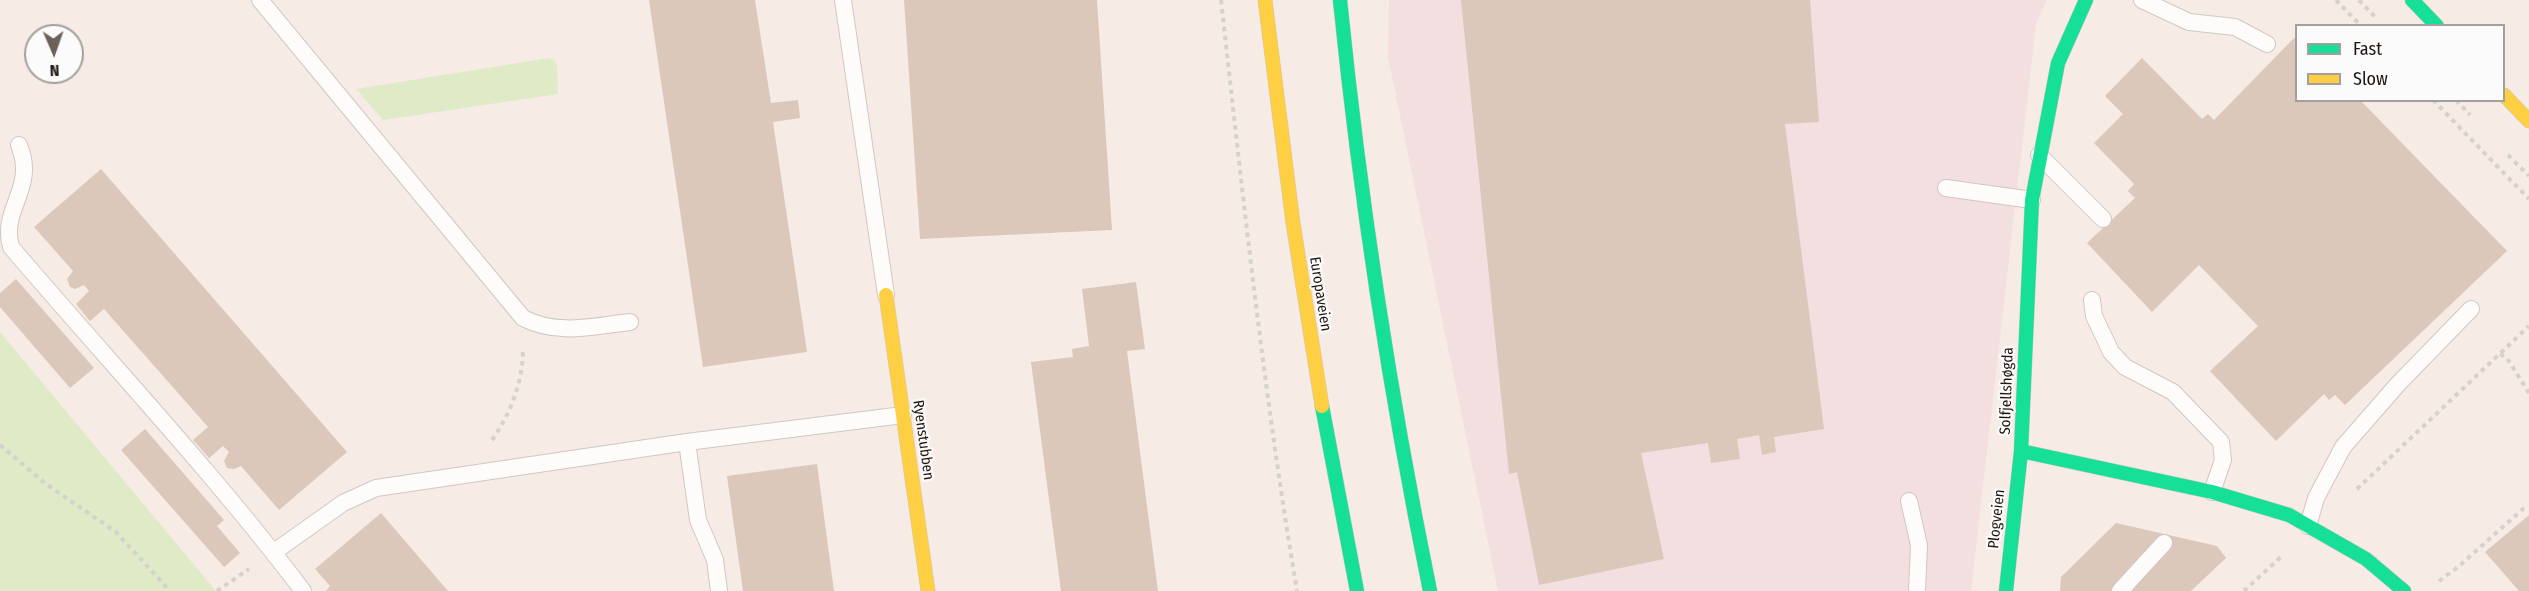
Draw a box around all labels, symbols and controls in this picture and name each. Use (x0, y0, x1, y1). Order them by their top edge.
north arrow (24, 24, 84, 84)
legend (2295, 24, 2505, 102)
text: Fast (2353, 38, 2382, 60)
text: N (49, 61, 60, 80)
text: Slow (2353, 68, 2388, 90)
street label: Europaveien (1305, 255, 1335, 333)
street label: Solfjellshøgda (1996, 347, 2018, 435)
street label: Ryenstubben (908, 399, 938, 481)
street label: Plogveien (1985, 488, 2009, 550)

